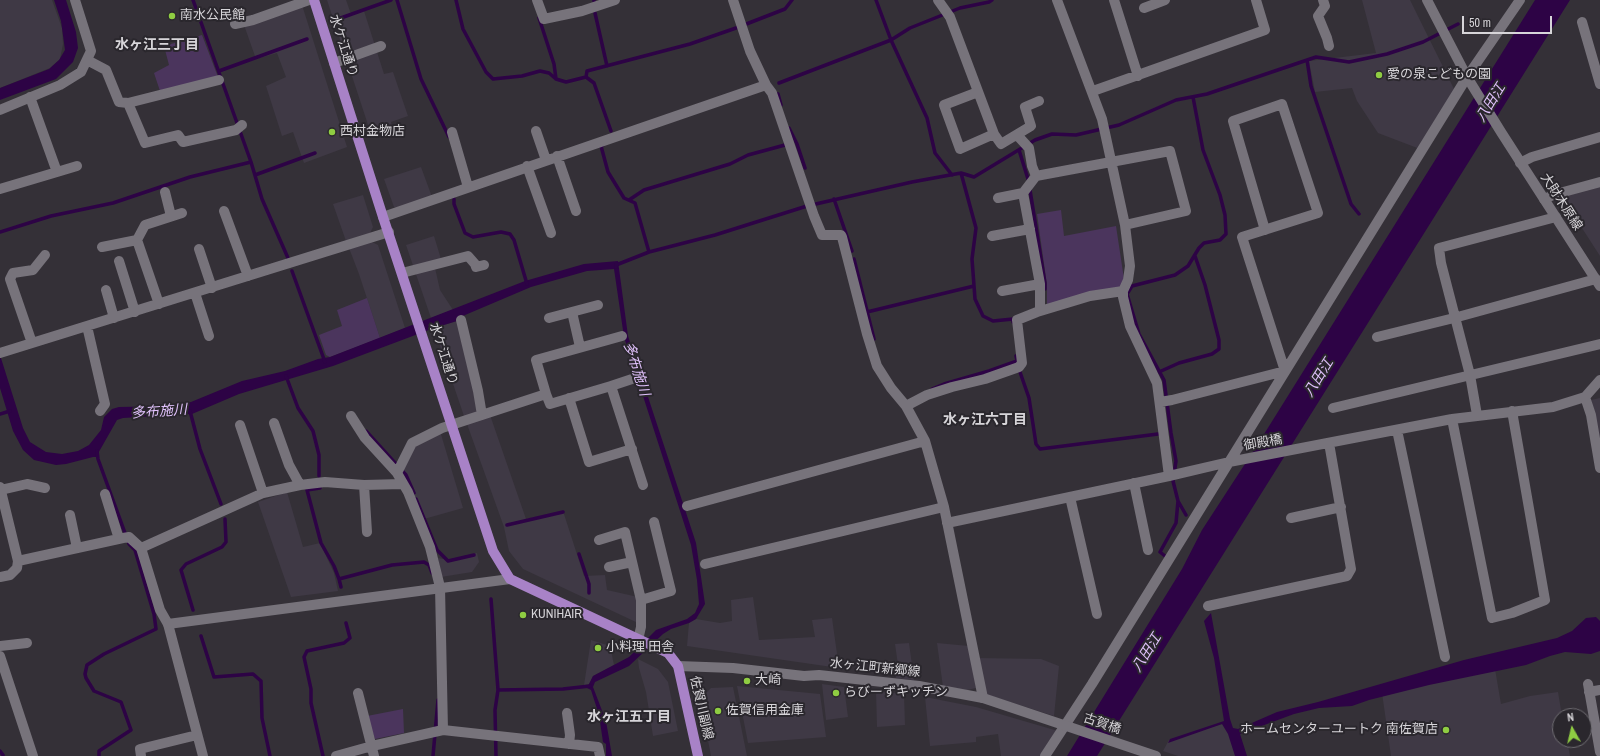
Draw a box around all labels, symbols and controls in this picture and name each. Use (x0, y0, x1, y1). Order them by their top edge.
place label: 南水公民館 (180, 8, 245, 24)
scale bar (1464, 8, 1554, 34)
marker: 南水公民館 (167, 11, 177, 21)
street label: 水ケ江通り (326, 13, 360, 79)
text: 50 m (1469, 15, 1491, 31)
district label: 水ヶ江三丁目 (115, 37, 199, 53)
place label: 愛の泉こどもの園 (1387, 67, 1491, 83)
marker: 愛の泉こどもの園 (1374, 70, 1384, 80)
water label: 八田江 (1473, 81, 1509, 125)
place label: 西村金物店 (340, 124, 405, 140)
marker: 西村金物店 (327, 127, 337, 137)
street label: 大財木原線 (1537, 170, 1585, 234)
street label: 水ケ江通り (426, 321, 460, 387)
water label: 多布施川 (619, 340, 653, 398)
water label: 八田江 (1301, 356, 1337, 400)
water label: 多布施川 (130, 402, 188, 422)
district label: 水ヶ江六丁目 (943, 412, 1027, 428)
street label: 御殿橋 (1242, 432, 1284, 454)
place label: KUNIHAIR (531, 607, 582, 623)
marker: KUNIHAIR (518, 610, 528, 620)
water label: 八田江 (1129, 631, 1165, 675)
place label: 小料理 田舎 (606, 640, 674, 656)
marker: 小料理 田舎 (593, 643, 603, 653)
street label: 水ヶ江町新郷線 (829, 655, 921, 681)
place label: 大崎 (755, 673, 781, 689)
street label: 佐賀川副線 (686, 675, 716, 741)
marker: 大崎 (742, 676, 752, 686)
place label: らびーずキッチン (844, 685, 948, 701)
marker: らびーずキッチン (831, 688, 841, 698)
place label: 佐賀信用金庫 (726, 703, 804, 719)
marker: 佐賀信用金庫 (713, 706, 723, 716)
north arrow (1552, 708, 1592, 748)
district label: 水ヶ江五丁目 (587, 709, 671, 725)
street label: 古賀橋 (1081, 710, 1123, 738)
text: N (1566, 710, 1575, 724)
place label: ホームセンターユートク 南佐賀店 (1240, 722, 1438, 738)
marker: ホームセンターユートク 南佐賀店 (1441, 725, 1451, 735)

